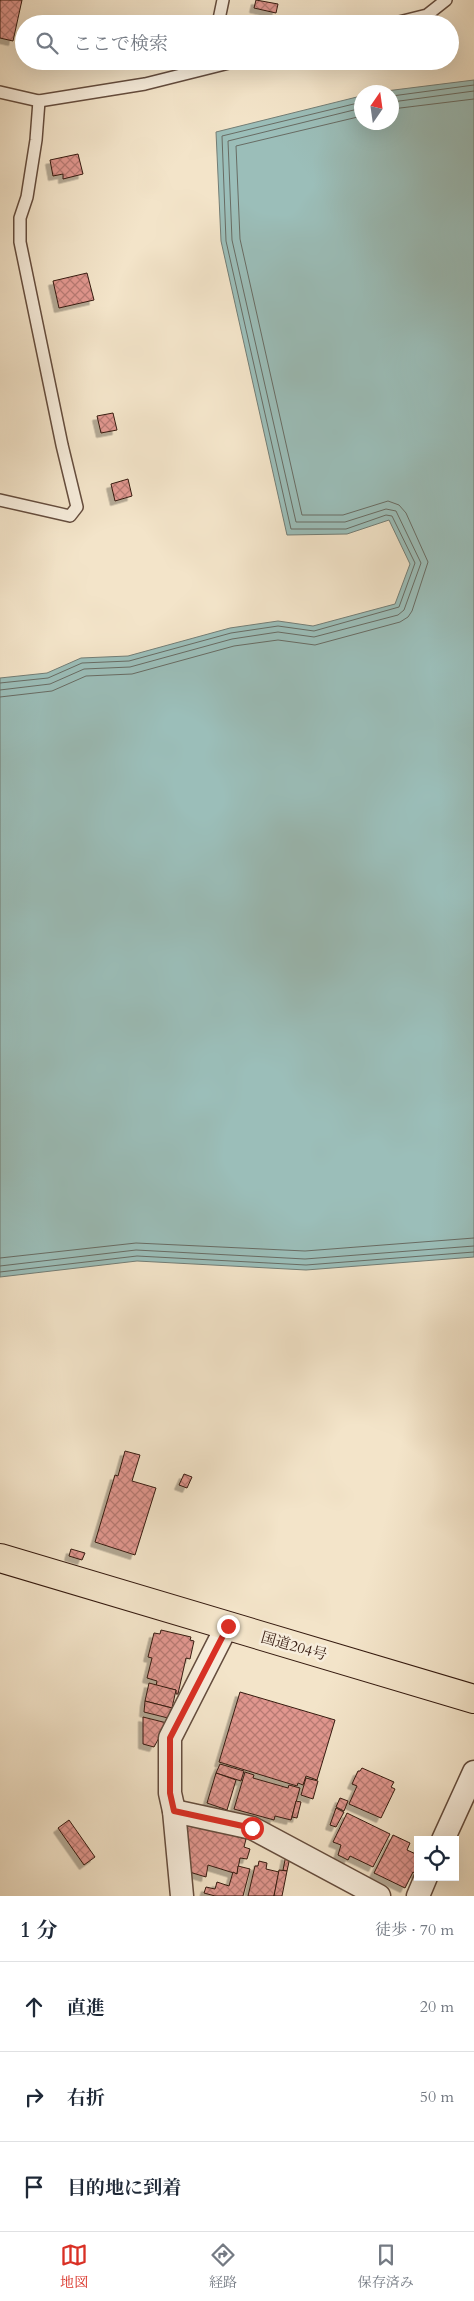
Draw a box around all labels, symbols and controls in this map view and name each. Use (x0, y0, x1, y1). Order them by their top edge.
search box (15, 15, 459, 70)
icon: search (33, 29, 61, 57)
text: ここで検索 (73, 31, 168, 57)
north arrow (354, 85, 399, 130)
route end (217, 1615, 240, 1638)
street label: 国道204号 (259, 1627, 329, 1665)
route start (241, 1817, 264, 1840)
map controls (414, 1836, 459, 1881)
button: locate (414, 1836, 459, 1881)
text: 1 分 (20, 1916, 57, 1945)
text: 徒歩 · 70 m (375, 1919, 454, 1941)
icon: ahead (20, 1993, 48, 2021)
text: 直進 (67, 1995, 105, 2021)
text: 20 m (420, 1996, 454, 2018)
icon: right (20, 2083, 48, 2111)
text: 右折 (67, 2085, 105, 2111)
text: 50 m (420, 2086, 454, 2108)
icon: arrive (20, 2173, 48, 2201)
text: 目的地に到着 (67, 2175, 181, 2201)
tab: 地図 (60, 2241, 88, 2292)
tab: 経路 (209, 2241, 237, 2292)
tab: 保存済み (358, 2241, 414, 2292)

